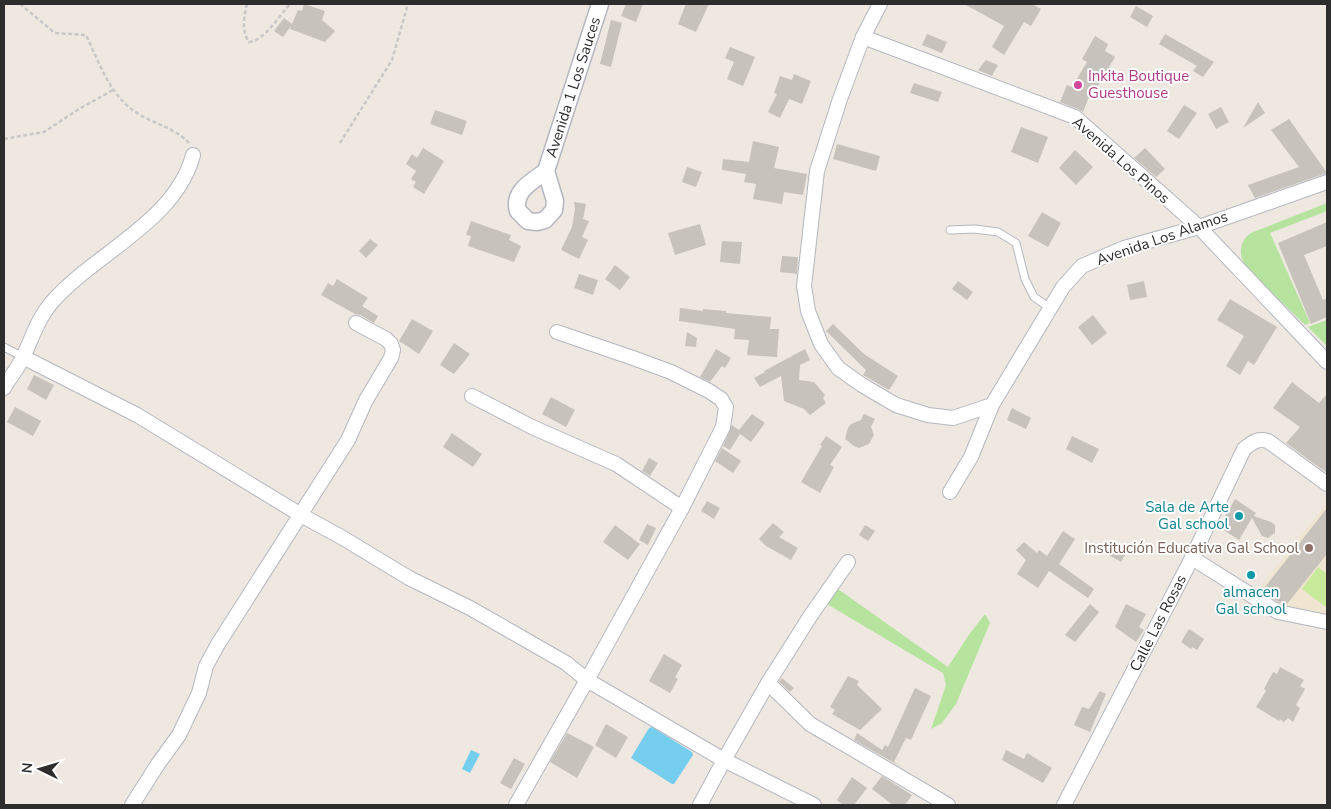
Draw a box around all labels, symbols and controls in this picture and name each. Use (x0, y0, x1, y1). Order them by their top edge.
street label: Avenida 1 Los Sauces (541, 14, 605, 160)
place label: Inkita Boutique Guesthouse (1088, 66, 1189, 103)
marker: Inkita Boutique Guesthouse (1072, 79, 1084, 91)
street label: Avenida Los Pinos (1068, 112, 1174, 208)
street label: Avenida Los Alamos (1094, 206, 1230, 270)
place label: Sala de Arte Gal school (1145, 497, 1230, 534)
marker: Sala de Arte Gal school (1233, 510, 1245, 522)
place label: Institución Educativa Gal School (1084, 538, 1300, 558)
marker: Institución Educativa Gal School (1303, 542, 1315, 554)
marker: almacen Gal school (1245, 569, 1257, 581)
street label: Calle Las Rosas (1125, 571, 1191, 675)
place label: almacen Gal school (1216, 582, 1287, 619)
north arrow (15, 744, 65, 794)
text: N (18, 762, 37, 774)

